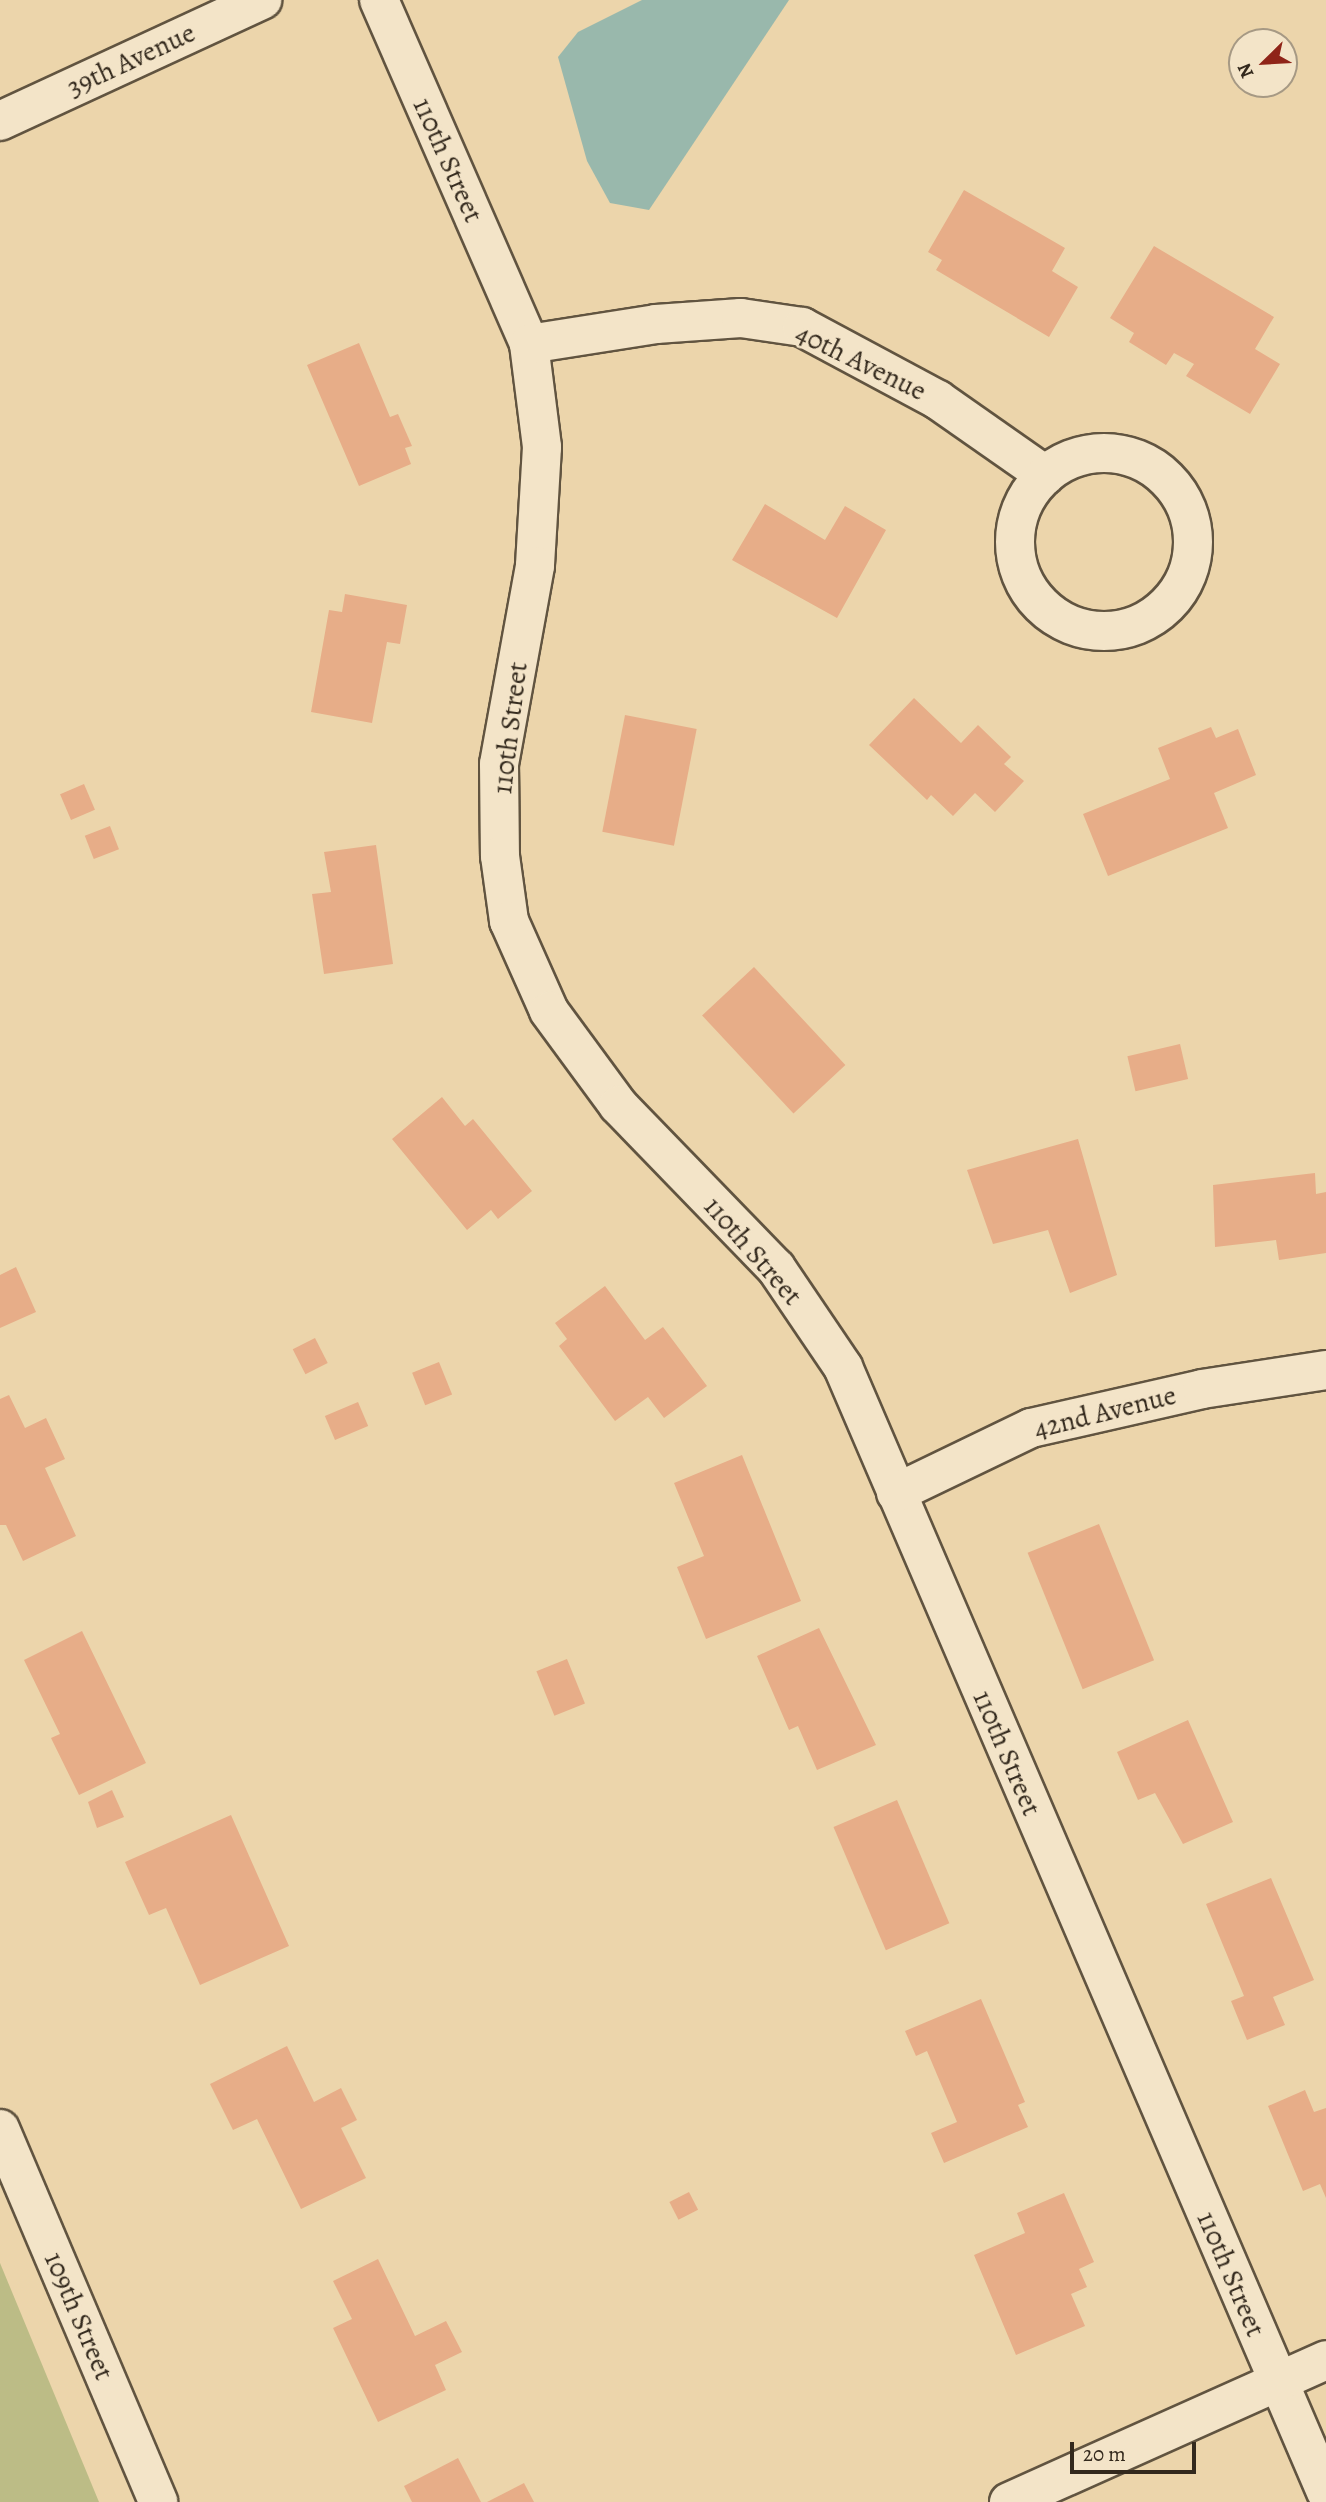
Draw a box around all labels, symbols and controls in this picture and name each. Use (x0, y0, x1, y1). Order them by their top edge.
street label: 39th Avenue (62, 16, 200, 104)
north arrow (1228, 28, 1298, 98)
text: N (1231, 59, 1260, 82)
street label: 110th Street (406, 93, 490, 227)
street label: 40th Avenue (790, 316, 932, 408)
street label: 110th Street (485, 660, 535, 796)
street label: 110th Street (697, 1190, 809, 1312)
street label: 42nd Avenue (1030, 1378, 1180, 1446)
street label: 110th Street (966, 1685, 1048, 1821)
street label: 110th Street (1190, 2206, 1272, 2342)
street label: 109th Street (37, 2247, 121, 2385)
scale bar (1074, 2428, 1200, 2472)
text: 20 m (1083, 2440, 1126, 2468)

